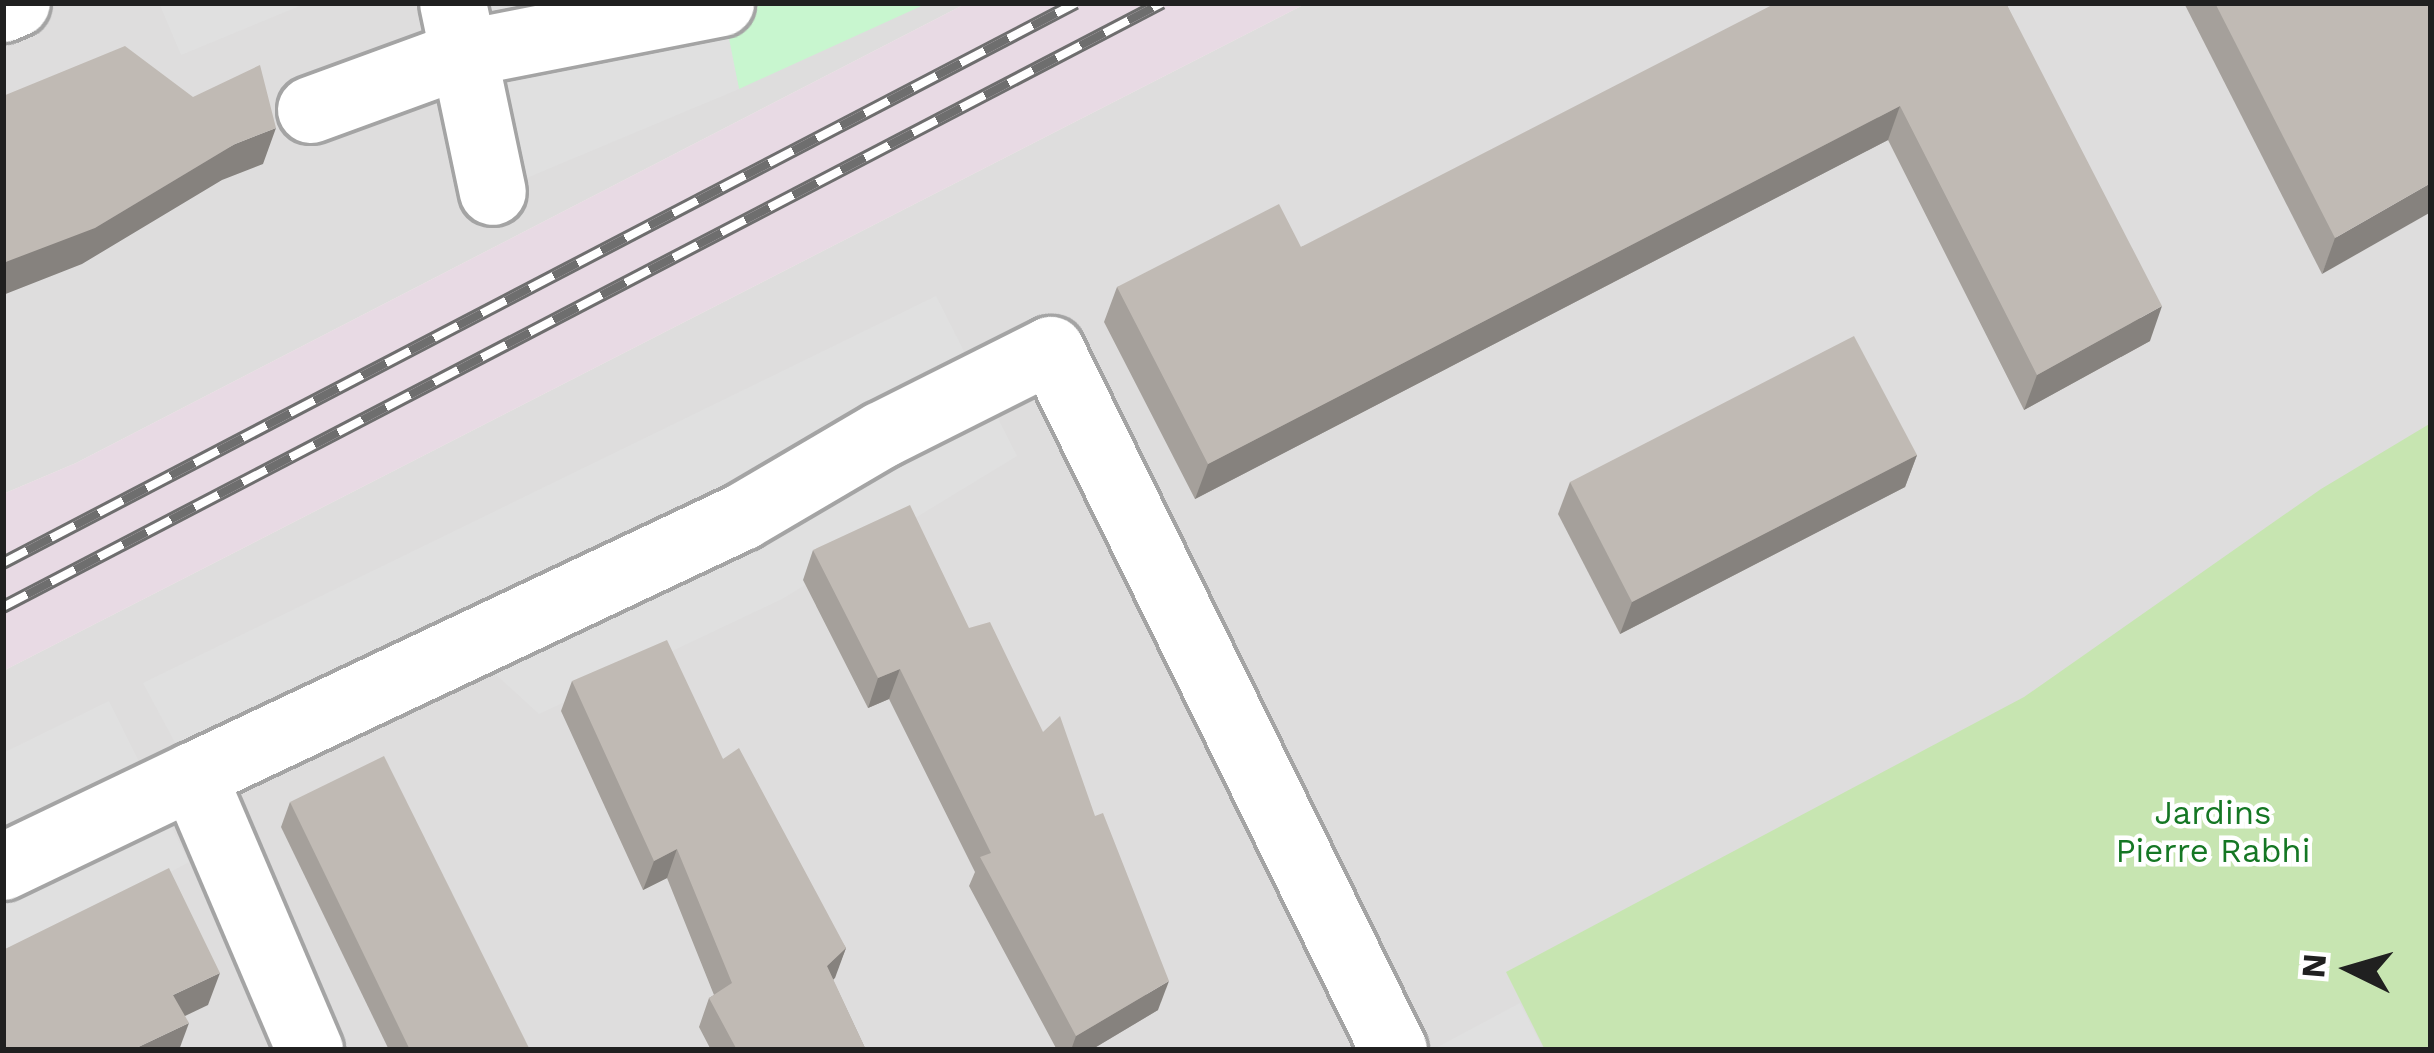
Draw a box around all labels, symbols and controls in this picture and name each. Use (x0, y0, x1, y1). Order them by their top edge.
park label: Jardins Pierre Rabhi (2115, 793, 2311, 871)
north arrow (2290, 909, 2410, 1029)
text: N (2293, 952, 2334, 980)

